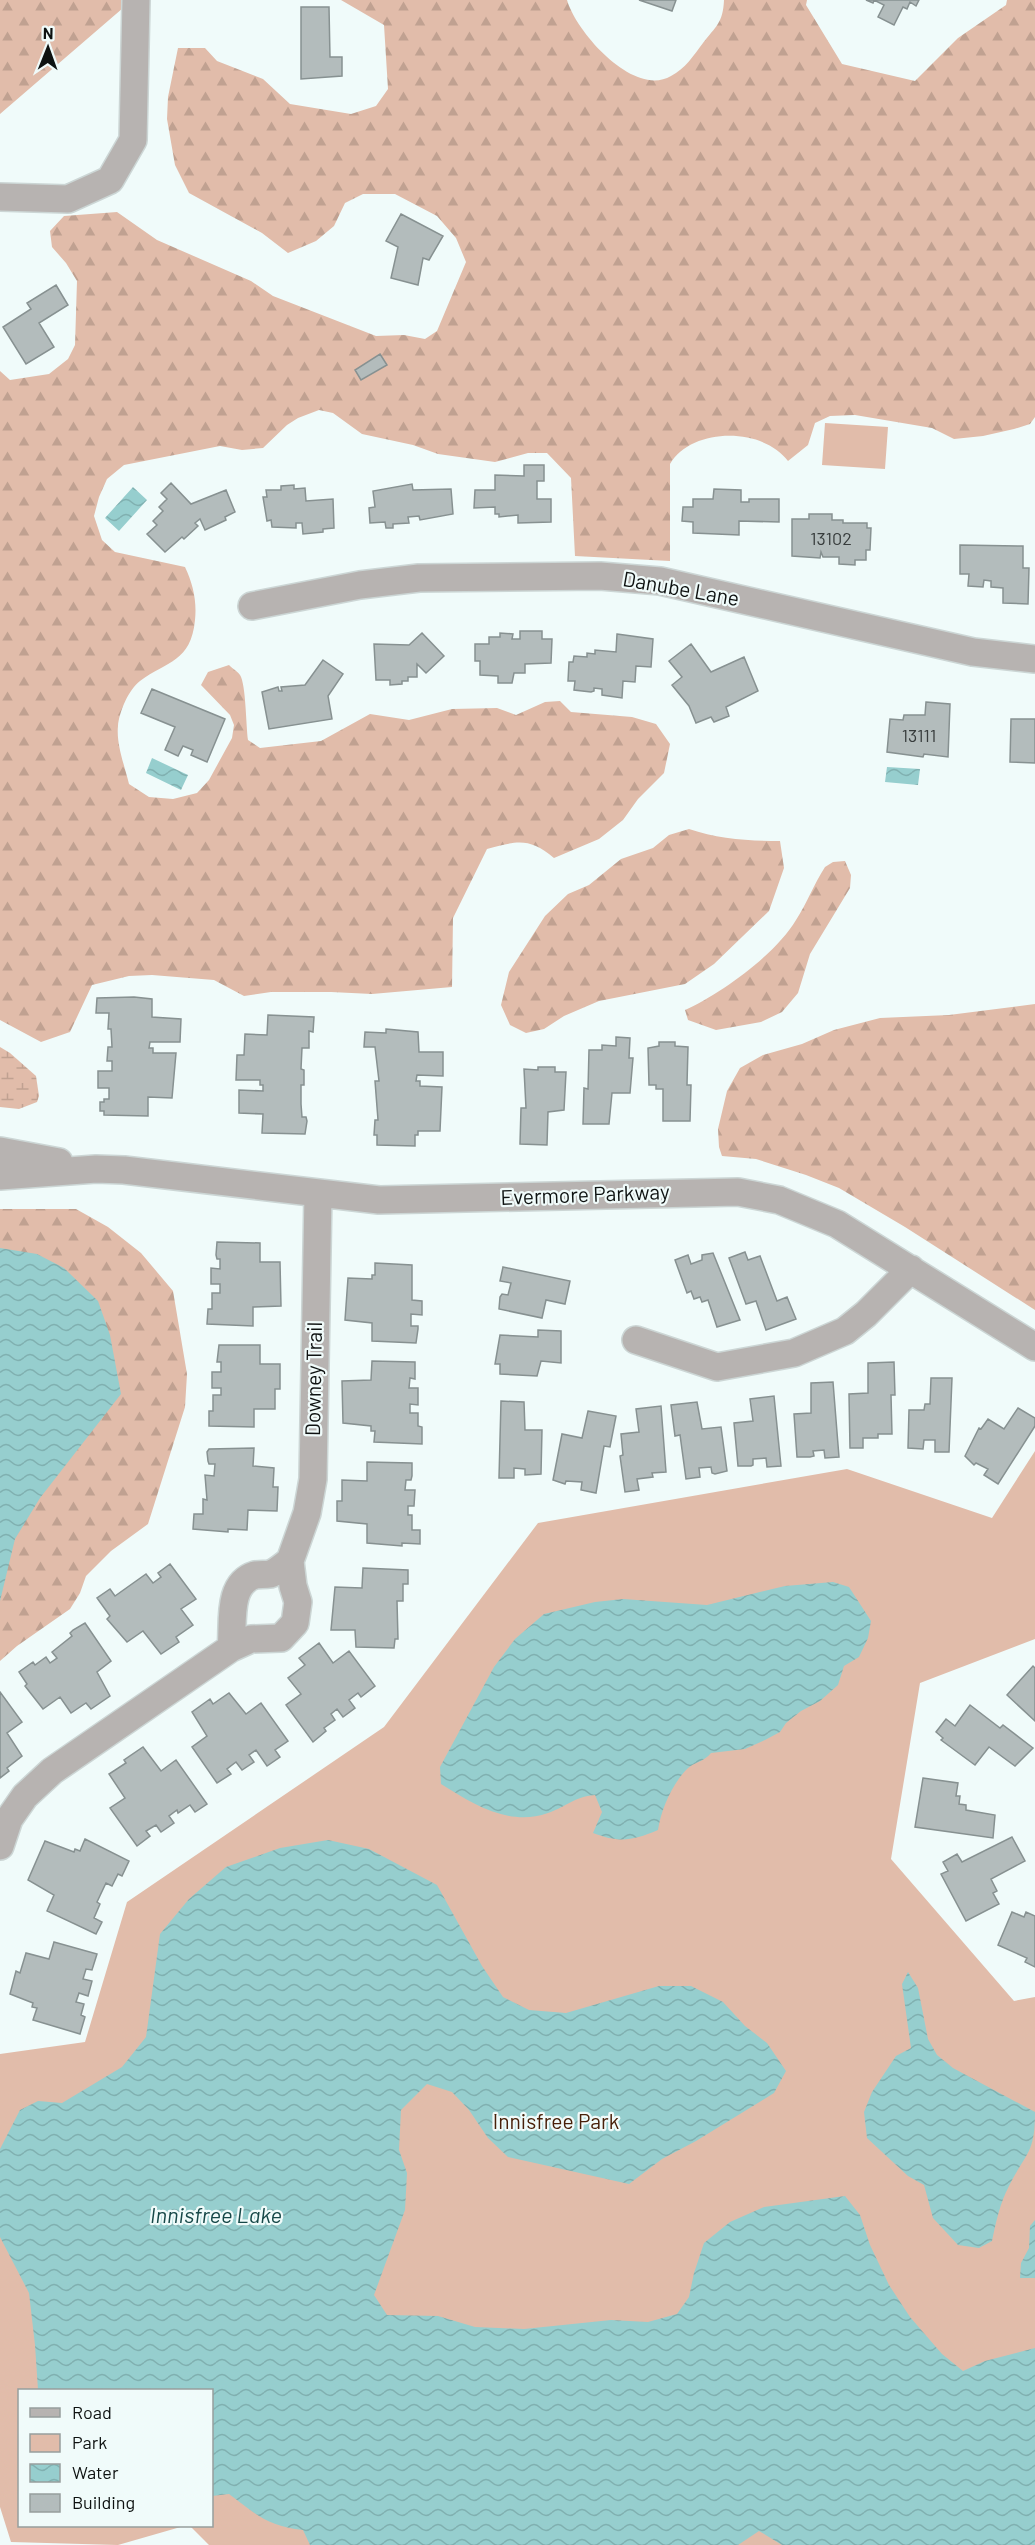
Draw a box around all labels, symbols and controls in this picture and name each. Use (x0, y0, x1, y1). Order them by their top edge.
north arrow (18, 18, 78, 78)
text: N (43, 23, 54, 42)
house number: 13102 (810, 527, 852, 549)
street label: Danube Lane (621, 565, 741, 610)
house number: 13111 (902, 724, 936, 746)
street label: Evermore Parkway (500, 1178, 670, 1209)
street label: Downey Trail (299, 1322, 326, 1436)
park label: Innisfree Park (493, 2108, 619, 2133)
water label: Innisfree Lake (150, 2201, 282, 2227)
legend (18, 2389, 213, 2527)
text: Road (72, 2401, 112, 2423)
text: Park (72, 2431, 107, 2453)
text: Water (72, 2461, 119, 2483)
text: Building (72, 2491, 135, 2513)

